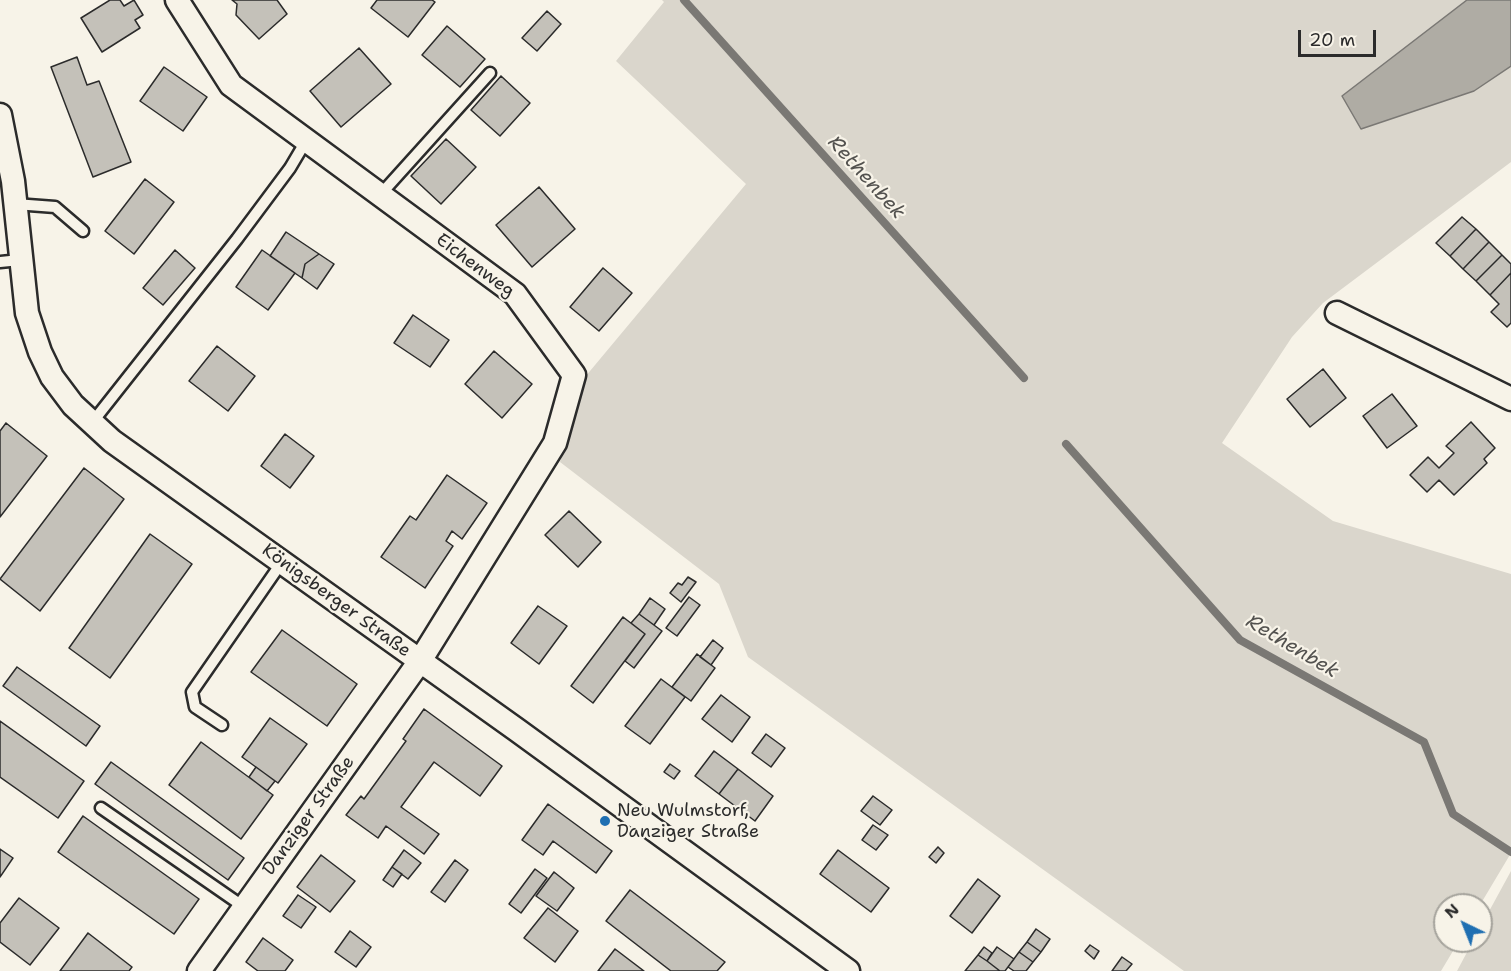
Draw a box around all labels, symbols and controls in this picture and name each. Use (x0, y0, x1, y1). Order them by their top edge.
scale bar (1301, 18, 1379, 56)
text: 20 m (1309, 28, 1355, 52)
water label: Rethenbek (822, 131, 910, 225)
street label: Eichenweg (431, 229, 519, 303)
street label: Königsberger Straße (257, 540, 415, 662)
water label: Rethenbek (1241, 610, 1343, 684)
street label: Danziger Straße (259, 752, 359, 880)
place label: Neu Wulmstorf, Danziger Straße (617, 800, 759, 842)
marker: Neu Wulmstorf, Danziger Straße (598, 814, 612, 828)
north arrow (1433, 893, 1493, 953)
text: N (1440, 899, 1464, 923)

